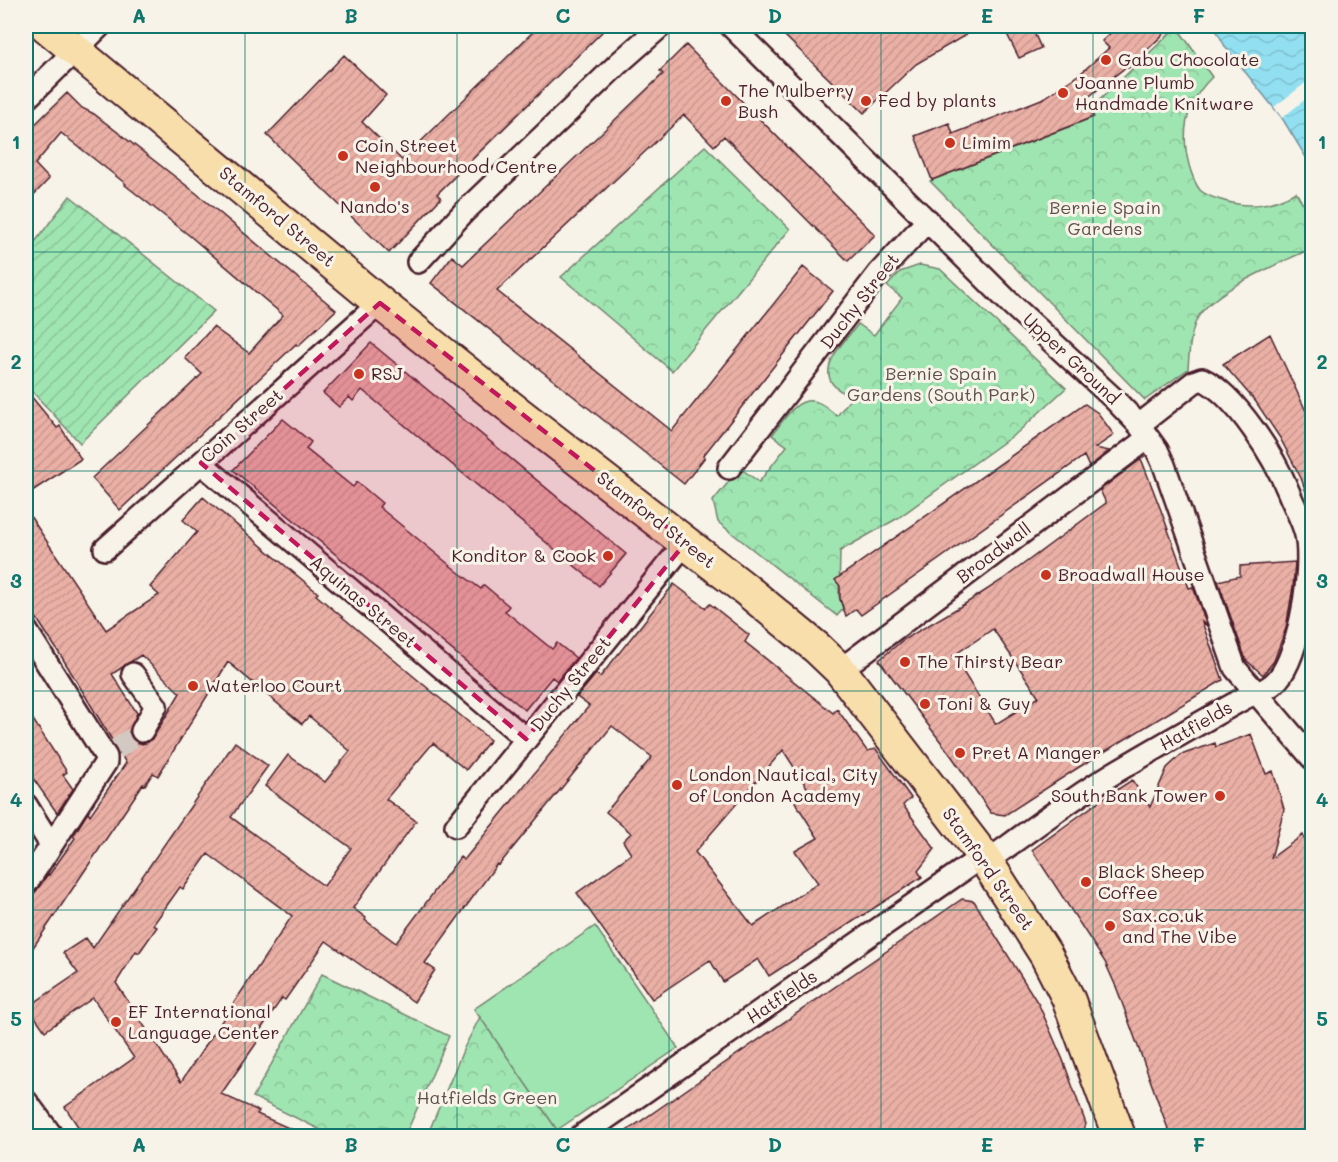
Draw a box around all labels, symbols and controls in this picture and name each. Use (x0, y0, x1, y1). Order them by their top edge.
text: A (132, 2, 146, 28)
text: B (344, 2, 358, 28)
text: C (556, 2, 571, 28)
text: D (768, 2, 782, 28)
text: E (981, 2, 993, 28)
text: F (1193, 2, 1206, 28)
place label: Gabu Chocolate (1118, 47, 1259, 71)
marker: Gabu Chocolate (1099, 53, 1113, 67)
place label: Joanne Plumb Handmade Knitware (1075, 70, 1254, 115)
place label: The Mulberry Bush (738, 78, 854, 123)
marker: Joanne Plumb Handmade Knitware (1056, 86, 1070, 100)
place label: Fed by plants (878, 88, 996, 112)
marker: The Mulberry Bush (719, 94, 733, 108)
marker: Fed by plants (859, 94, 873, 108)
text: 1 (12, 128, 20, 154)
text: 1 (1318, 128, 1326, 154)
place label: Limim (962, 130, 1011, 154)
place label: Coin Street Neighbourhood Centre (355, 133, 557, 178)
marker: Limim (943, 136, 957, 150)
marker: Coin Street Neighbourhood Centre (336, 149, 350, 163)
street label: Stamford Street (214, 161, 341, 272)
marker: Nando's (368, 180, 382, 194)
place label: Nando's (340, 194, 410, 218)
park label: Bernie Spain Gardens (1049, 195, 1161, 240)
street label: Duchy Street (814, 248, 904, 353)
street label: Upper Ground (1018, 307, 1125, 409)
text: 2 (10, 348, 22, 374)
text: 2 (1316, 348, 1328, 374)
place label: RSJ (371, 361, 403, 385)
park label: Bernie Spain Gardens (South Park) (847, 361, 1035, 406)
marker: RSJ (352, 367, 366, 381)
street label: Coin Street (195, 383, 288, 468)
street label: Stamford Street (592, 465, 721, 573)
street label: Broadwall (951, 516, 1036, 588)
place label: Konditor & Cook (452, 543, 596, 567)
marker: Konditor & Cook (601, 549, 615, 563)
street label: Aquinas Street (305, 550, 422, 653)
place label: Broadwall House (1058, 562, 1205, 586)
text: 3 (10, 567, 22, 593)
text: 3 (1316, 567, 1328, 593)
marker: Broadwall House (1039, 568, 1053, 582)
street label: Duchy Street (525, 631, 616, 736)
place label: The Thirsty Bear (917, 649, 1063, 673)
marker: The Thirsty Bear (898, 655, 912, 669)
place label: Waterloo Court (205, 673, 342, 697)
marker: Waterloo Court (186, 679, 200, 693)
place label: Toni & Guy (937, 691, 1030, 715)
street label: Hatfields (1155, 695, 1236, 756)
marker: Toni & Guy (918, 697, 932, 711)
place label: Pret A Manger (972, 740, 1101, 764)
marker: Pret A Manger (953, 746, 967, 760)
place label: London Nautical, City of London Academy (689, 762, 878, 807)
marker: London Nautical, City of London Academy (670, 778, 684, 792)
place label: South Bank Tower (1051, 783, 1208, 807)
text: 4 (10, 786, 23, 812)
text: 4 (1316, 786, 1329, 812)
marker: South Bank Tower (1213, 789, 1227, 803)
street label: Stamford Street (937, 802, 1040, 935)
place label: Black Sheep Coffee (1098, 859, 1205, 904)
marker: Black Sheep Coffee (1079, 875, 1093, 889)
place label: Sax.co.uk and The Vibe (1122, 903, 1237, 948)
marker: Sax.co.uk and The Vibe (1103, 919, 1117, 933)
street label: Hatfields (741, 964, 821, 1029)
place label: EF International Language Center (128, 999, 280, 1044)
text: 5 (10, 1005, 22, 1031)
text: 5 (1316, 1005, 1328, 1031)
marker: EF International Language Center (109, 1015, 123, 1029)
park label: Hatfields Green (417, 1085, 557, 1109)
text: A (132, 1131, 146, 1157)
text: B (344, 1131, 358, 1157)
text: C (556, 1131, 571, 1157)
text: D (768, 1131, 782, 1157)
text: E (981, 1131, 993, 1157)
text: F (1193, 1131, 1206, 1157)

